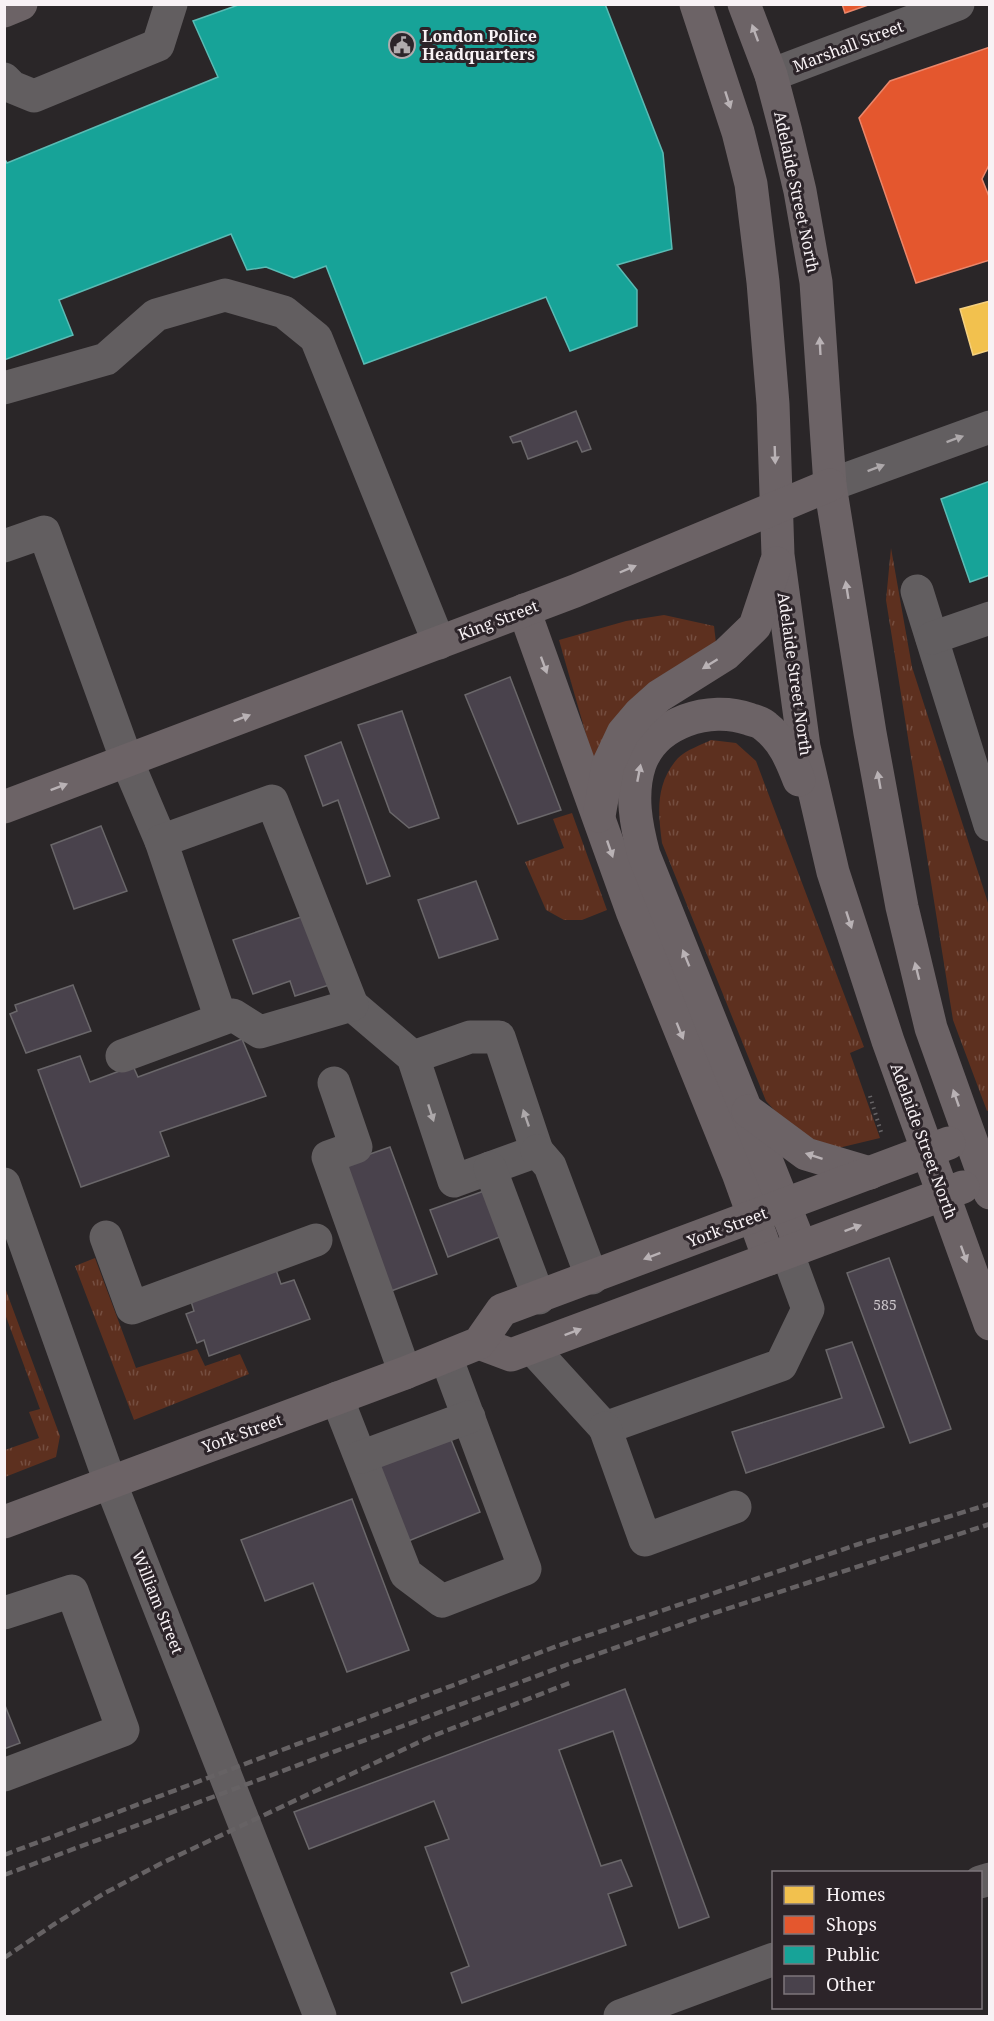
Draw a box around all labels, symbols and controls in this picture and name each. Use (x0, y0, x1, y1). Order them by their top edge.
street label: Marshall Street (790, 15, 907, 77)
one-way arrow (749, 24, 759, 42)
place label: London Police Headquarters (422, 25, 537, 65)
public building icon: London Police Headquarters (387, 30, 417, 60)
one-way arrow (724, 91, 733, 109)
street label: Adelaide Street North (769, 109, 825, 275)
one-way arrow (815, 336, 825, 355)
one-way arrow (947, 434, 965, 444)
one-way arrow (771, 445, 780, 464)
one-way arrow (867, 463, 885, 473)
one-way arrow (620, 564, 638, 574)
one-way arrow (842, 580, 851, 599)
street label: Adelaide Street North (773, 591, 817, 757)
street label: King Street (455, 595, 542, 645)
one-way arrow (540, 657, 550, 675)
one-way arrow (702, 658, 719, 669)
one-way arrow (233, 712, 251, 722)
one-way arrow (635, 763, 644, 782)
one-way arrow (874, 770, 883, 789)
one-way arrow (50, 781, 68, 791)
one-way arrow (606, 840, 616, 858)
one-way arrow (845, 911, 855, 929)
one-way arrow (681, 949, 690, 967)
one-way arrow (911, 962, 921, 980)
one-way arrow (676, 1022, 685, 1040)
street label: Adelaide Street North (886, 1060, 962, 1222)
one-way arrow (951, 1089, 961, 1107)
one-way arrow (427, 1104, 437, 1122)
one-way arrow (521, 1109, 530, 1127)
one-way arrow (805, 1151, 823, 1160)
street label: York Street (683, 1202, 770, 1253)
one-way arrow (844, 1222, 862, 1232)
one-way arrow (960, 1245, 970, 1263)
one-way arrow (642, 1251, 660, 1261)
house number: 585 (873, 1295, 897, 1314)
one-way arrow (564, 1327, 582, 1337)
street label: York Street (198, 1408, 285, 1458)
street label: William Street (127, 1547, 189, 1657)
legend (772, 1871, 982, 2009)
text: Homes (826, 1882, 885, 1906)
text: Shops (826, 1912, 877, 1936)
text: Public (826, 1942, 880, 1966)
text: Other (826, 1972, 876, 1996)

